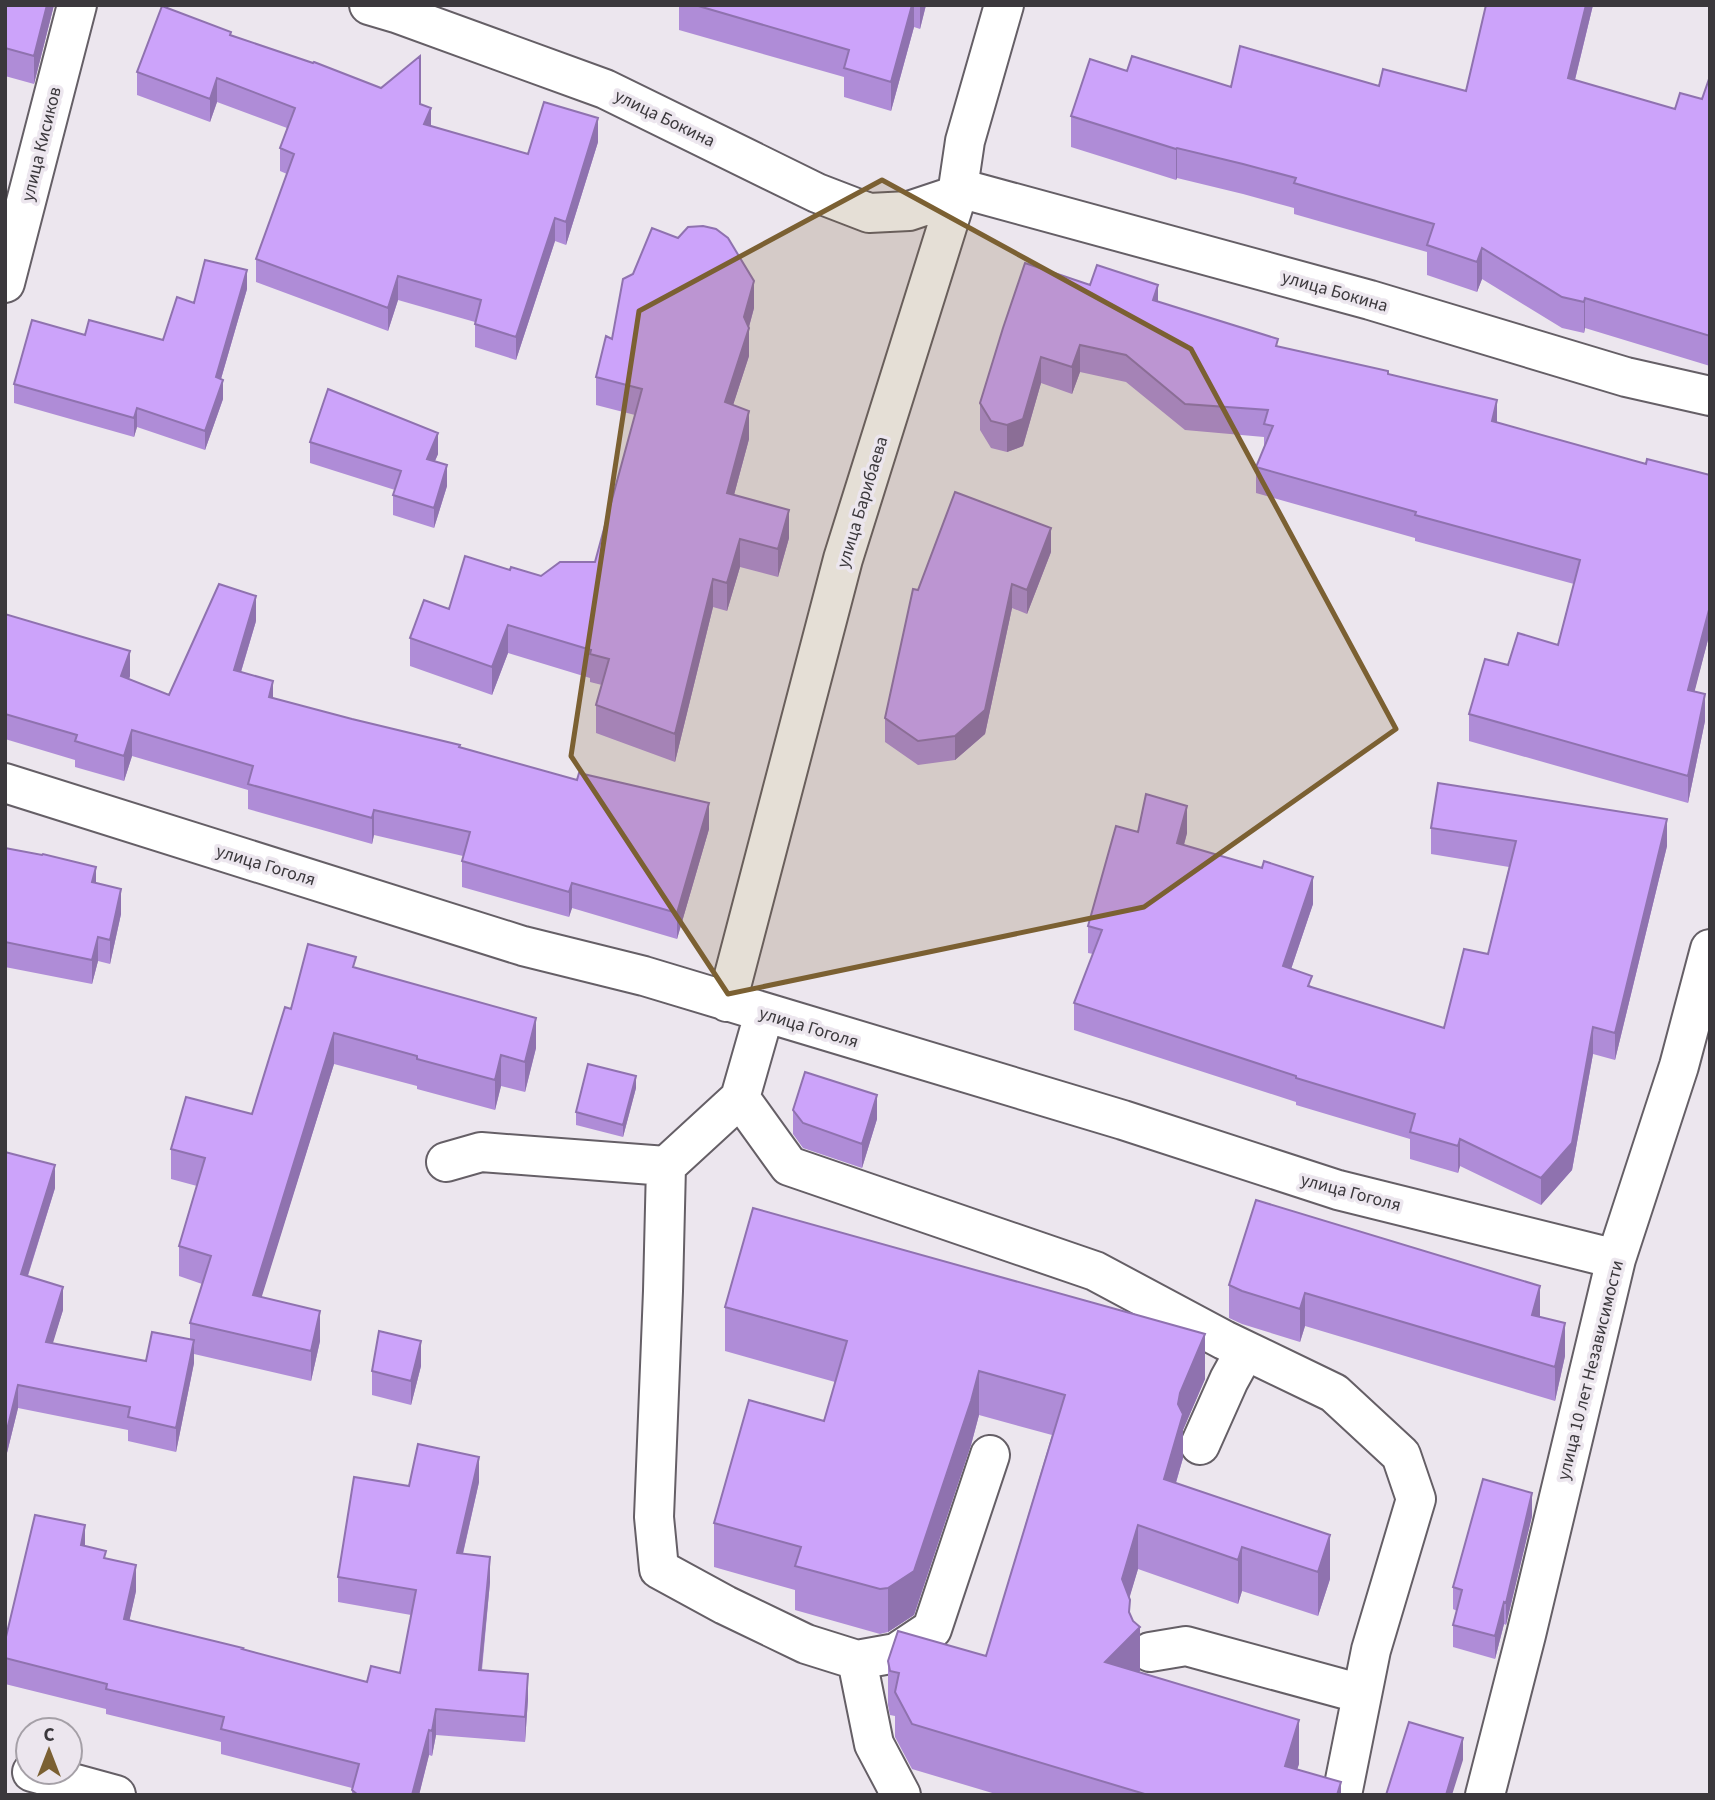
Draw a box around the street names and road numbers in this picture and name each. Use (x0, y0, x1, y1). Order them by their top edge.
street label: улица Бокина (610, 83, 719, 154)
street label: улица Кисиков (15, 84, 68, 204)
street label: улица Бокина (1279, 264, 1391, 319)
street label: улица Барибаева (831, 433, 894, 571)
street label: улица Гоголя (213, 838, 319, 892)
street label: улица Гоголя (756, 1000, 862, 1054)
street label: улица Гоголя (1298, 1167, 1404, 1218)
street label: улица 10 лет Независимости (1551, 1258, 1630, 1483)

